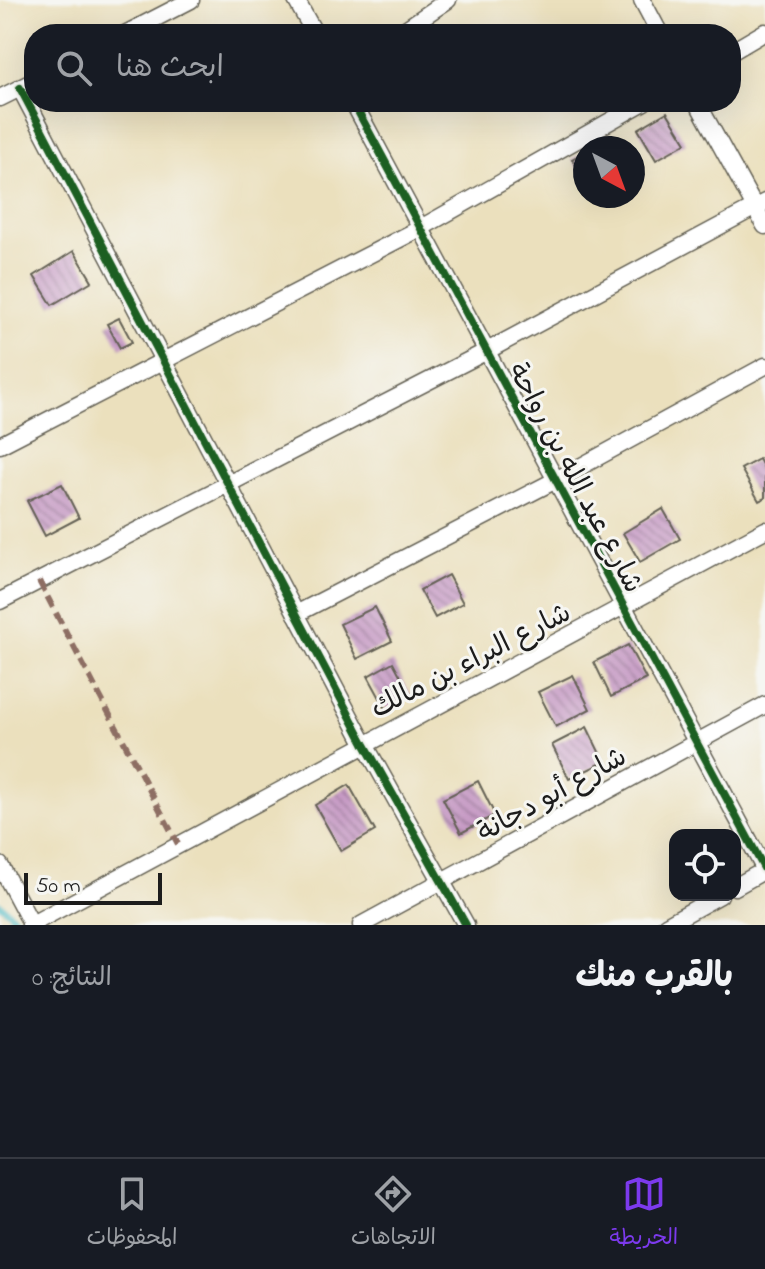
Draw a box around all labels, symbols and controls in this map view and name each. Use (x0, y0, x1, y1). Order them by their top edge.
search box (24, 24, 741, 112)
icon: search (52, 46, 96, 90)
text: ابحث هنا (116, 47, 224, 91)
north arrow (573, 136, 645, 208)
street label: شارع عبد الله بن رواحة (496, 356, 652, 601)
street label: شارع البراء بن مالك (364, 594, 579, 730)
street label: شارع أبو دجانة (470, 738, 635, 854)
map controls (669, 829, 741, 901)
button: locate (669, 829, 741, 901)
scale bar (24, 869, 162, 905)
text: 50 m (36, 871, 81, 903)
text: بالقرب منك (575, 953, 733, 1003)
text: النتائج: 0 (32, 960, 112, 998)
tab: المحفوظات (87, 1172, 177, 1256)
tab: الاتجاهات (351, 1172, 436, 1256)
tab: الخريطة (610, 1172, 678, 1256)

